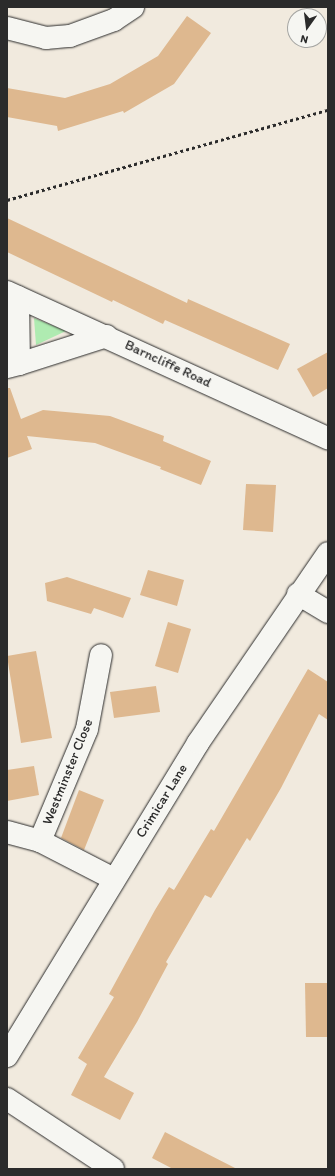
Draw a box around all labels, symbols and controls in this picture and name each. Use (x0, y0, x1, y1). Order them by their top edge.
north arrow (287, 8, 327, 48)
text: N (299, 32, 309, 46)
street label: Barncliffe Road (122, 337, 214, 391)
street label: Westminster Close (39, 717, 97, 827)
street label: Crimicar Lane (133, 761, 191, 841)

